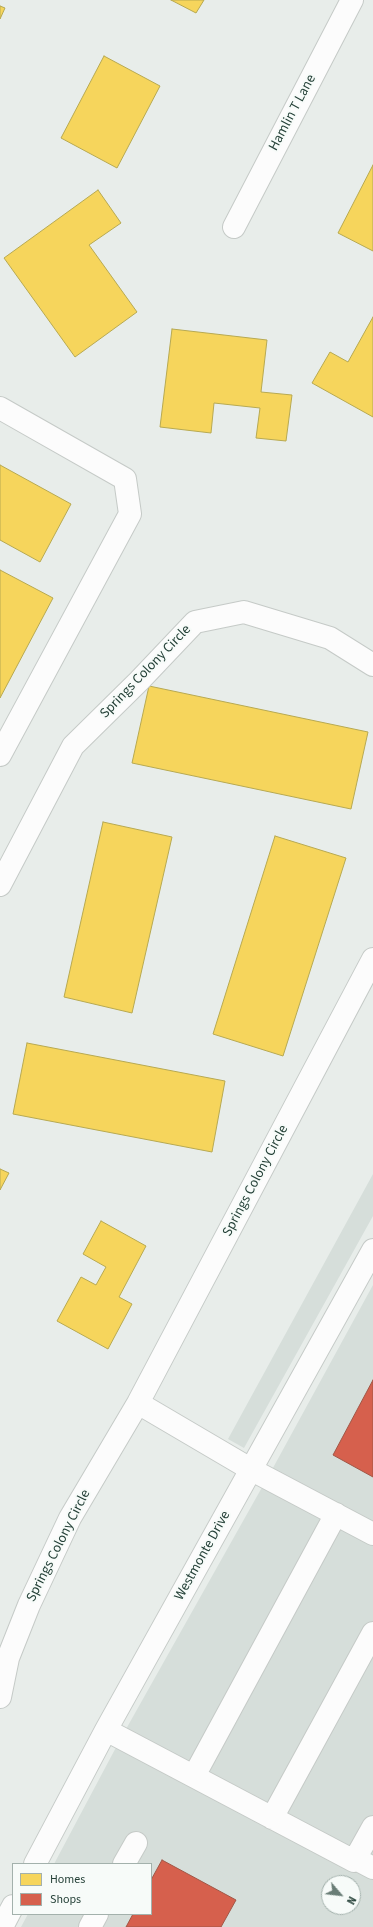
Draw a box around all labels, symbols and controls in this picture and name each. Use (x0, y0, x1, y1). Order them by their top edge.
street label: Hamlin T Lane (266, 72, 320, 154)
street label: Springs Colony Circle (97, 622, 195, 722)
street label: Springs Colony Circle (220, 1122, 292, 1240)
street label: Springs Colony Circle (23, 1487, 95, 1605)
street label: Westmonte Drive (171, 1508, 235, 1604)
legend (12, 1863, 152, 1915)
text: Homes (50, 1871, 85, 1888)
north arrow (321, 1875, 361, 1915)
text: Shops (50, 1891, 81, 1908)
text: N (343, 1894, 359, 1907)

